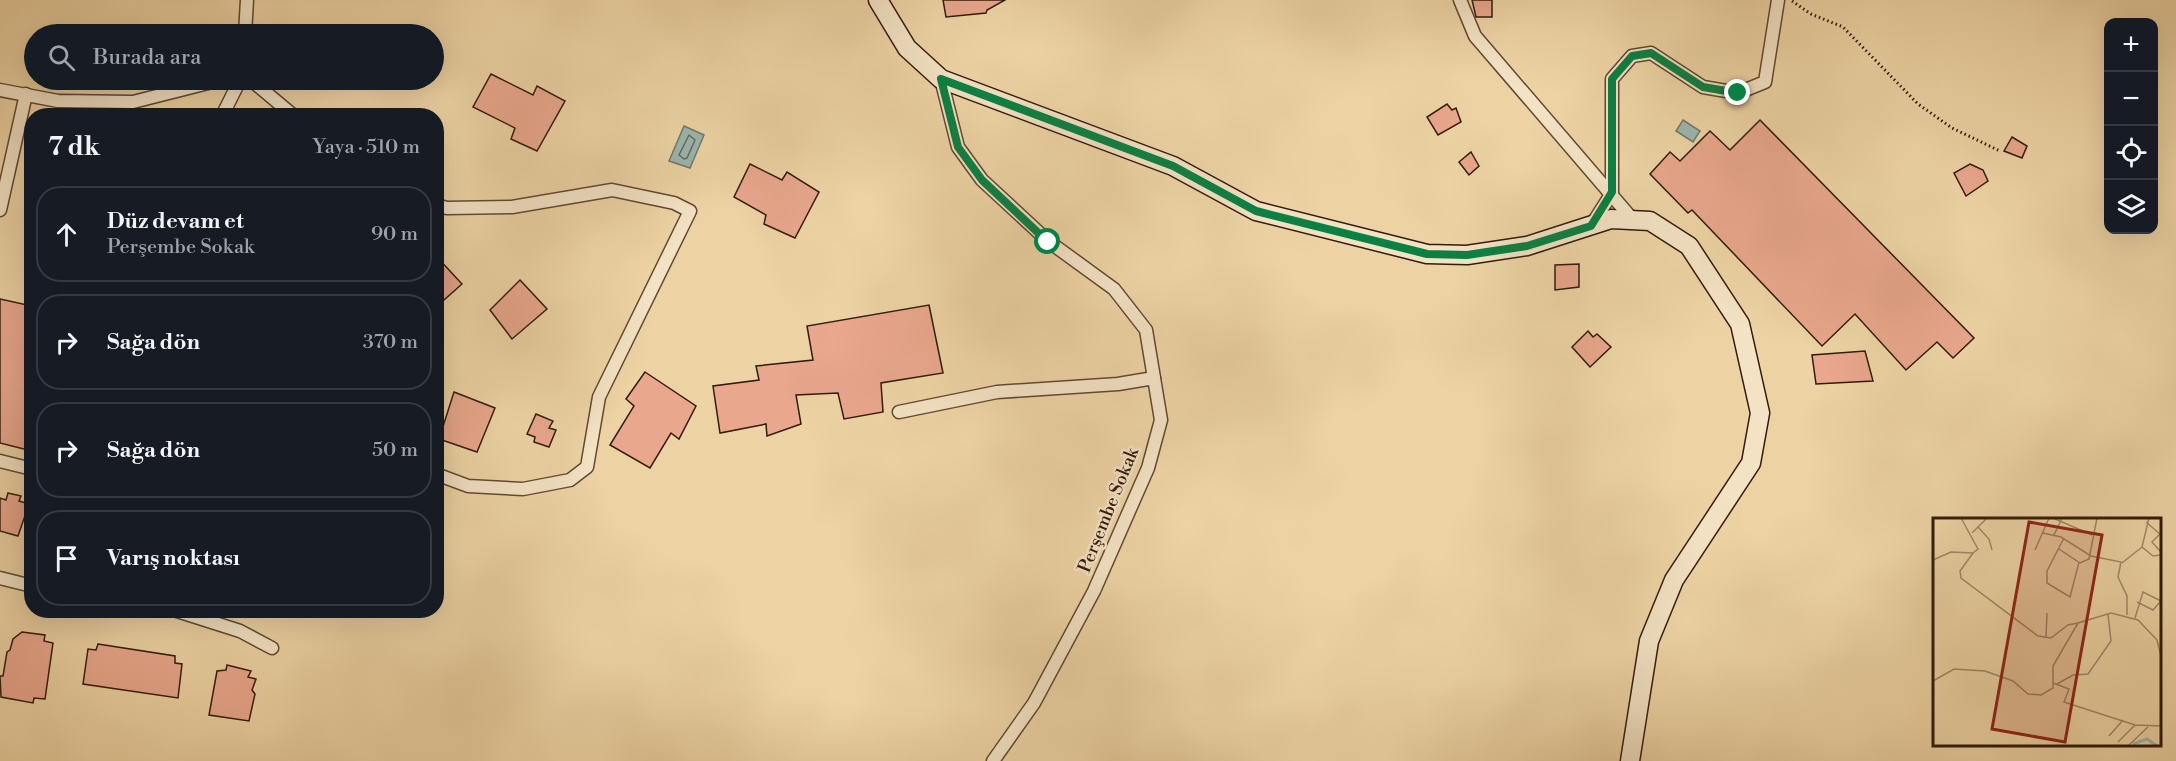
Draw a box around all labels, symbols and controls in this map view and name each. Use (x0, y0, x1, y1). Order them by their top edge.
map controls (2104, 18, 2158, 234)
button: + (2104, 18, 2158, 72)
search box (24, 24, 444, 90)
icon: search (45, 41, 78, 74)
text: Burada ara (93, 44, 201, 71)
button: − (2104, 72, 2158, 126)
route end (1724, 79, 1750, 105)
button: locate (2104, 126, 2158, 180)
text: 7 dk (48, 131, 100, 163)
text: Yaya · 510 m (313, 135, 420, 160)
button: layers (2104, 180, 2158, 234)
text: Düz devam et (107, 208, 244, 235)
icon: ahead (50, 218, 83, 251)
text: 90 m (371, 222, 418, 247)
route start (1034, 228, 1060, 254)
text: Perşembe Sokak (107, 235, 255, 260)
icon: right (50, 326, 83, 359)
text: Sağa dön (107, 329, 200, 356)
text: 370 m (363, 330, 418, 355)
icon: right (50, 434, 83, 467)
text: Sağa dön (107, 437, 200, 464)
text: 50 m (372, 438, 418, 463)
street label: Perşembe Sokak (1073, 443, 1145, 576)
inset map (1933, 518, 2161, 746)
icon: arrive (50, 542, 83, 575)
text: Varış noktası (107, 545, 240, 572)

